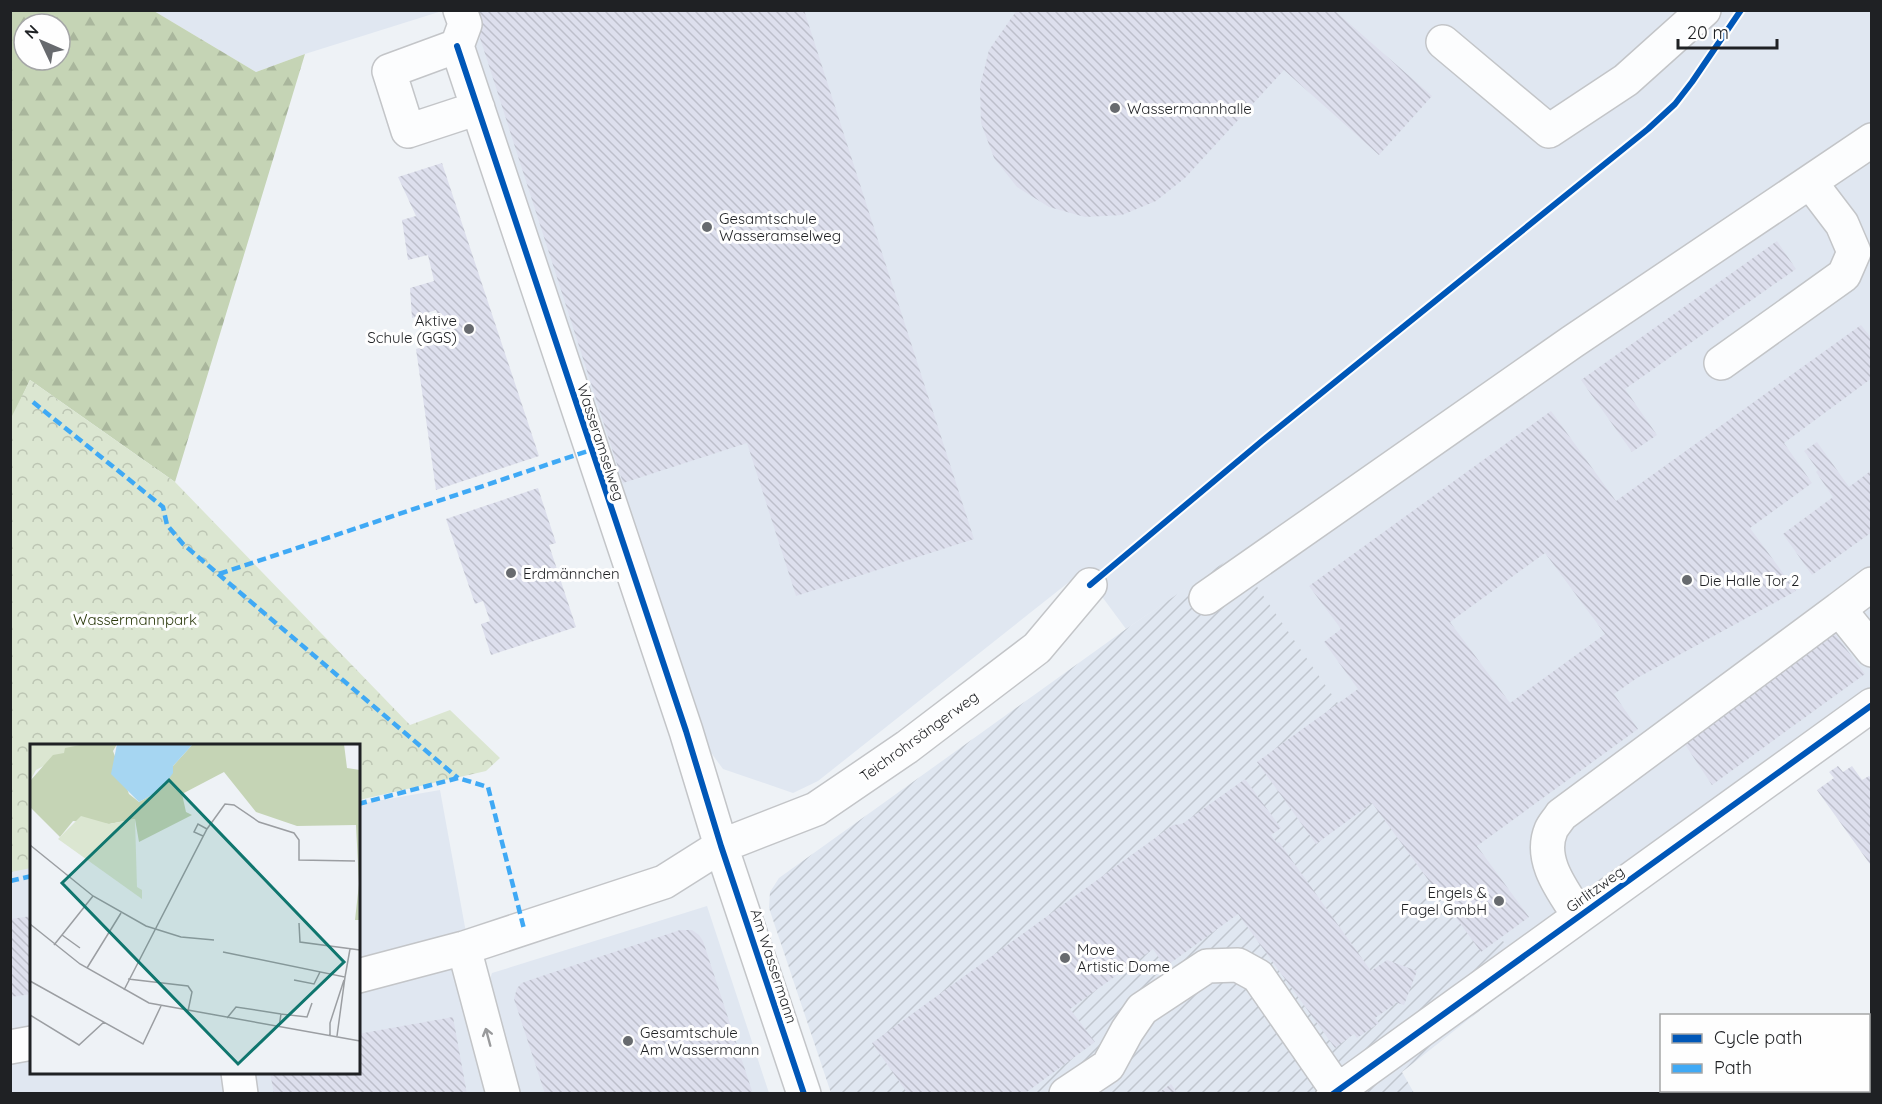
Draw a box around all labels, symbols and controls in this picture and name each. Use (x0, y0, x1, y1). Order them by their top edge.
north arrow (12, 12, 72, 72)
scale bar (1678, 12, 1777, 50)
text: N (20, 20, 42, 43)
text: 20 m (1687, 21, 1729, 44)
place label: Wassermannhalle (1127, 99, 1252, 118)
marker: Wassermannhalle (1108, 101, 1122, 115)
place label: Gesamtschule Wasseramselweg (719, 209, 841, 245)
marker: Gesamtschule Wasseramselweg (700, 220, 714, 234)
place label: Aktive Schule (GGS) (367, 311, 457, 347)
marker: Aktive Schule (GGS) (462, 322, 476, 336)
street label: Wasseramselweg (573, 381, 629, 503)
place label: Erdmännchen (523, 564, 620, 583)
marker: Erdmännchen (504, 566, 518, 580)
place label: Die Halle Tor 2 (1699, 571, 1799, 590)
marker: Die Halle Tor 2 (1680, 573, 1694, 587)
park label: Wassermannpark (73, 610, 197, 629)
street label: Teichrohrsängerweg (856, 687, 982, 785)
inset map (30, 744, 360, 1074)
street label: Girlitzweg (1562, 862, 1628, 916)
place label: Engels & Fagel GmbH (1401, 883, 1487, 919)
marker: Engels & Fagel GmbH (1492, 894, 1506, 908)
street label: Am Wassermann (747, 906, 801, 1026)
place label: Move Artistic Dome (1077, 940, 1170, 976)
marker: Move Artistic Dome (1058, 951, 1072, 965)
legend (1660, 1014, 1870, 1092)
place label: Gesamtschule Am Wassermann (640, 1023, 759, 1059)
text: Cycle path (1714, 1026, 1802, 1049)
one-way arrow (481, 1028, 493, 1047)
marker: Gesamtschule Am Wassermann (621, 1034, 635, 1048)
text: Path (1714, 1056, 1752, 1079)

